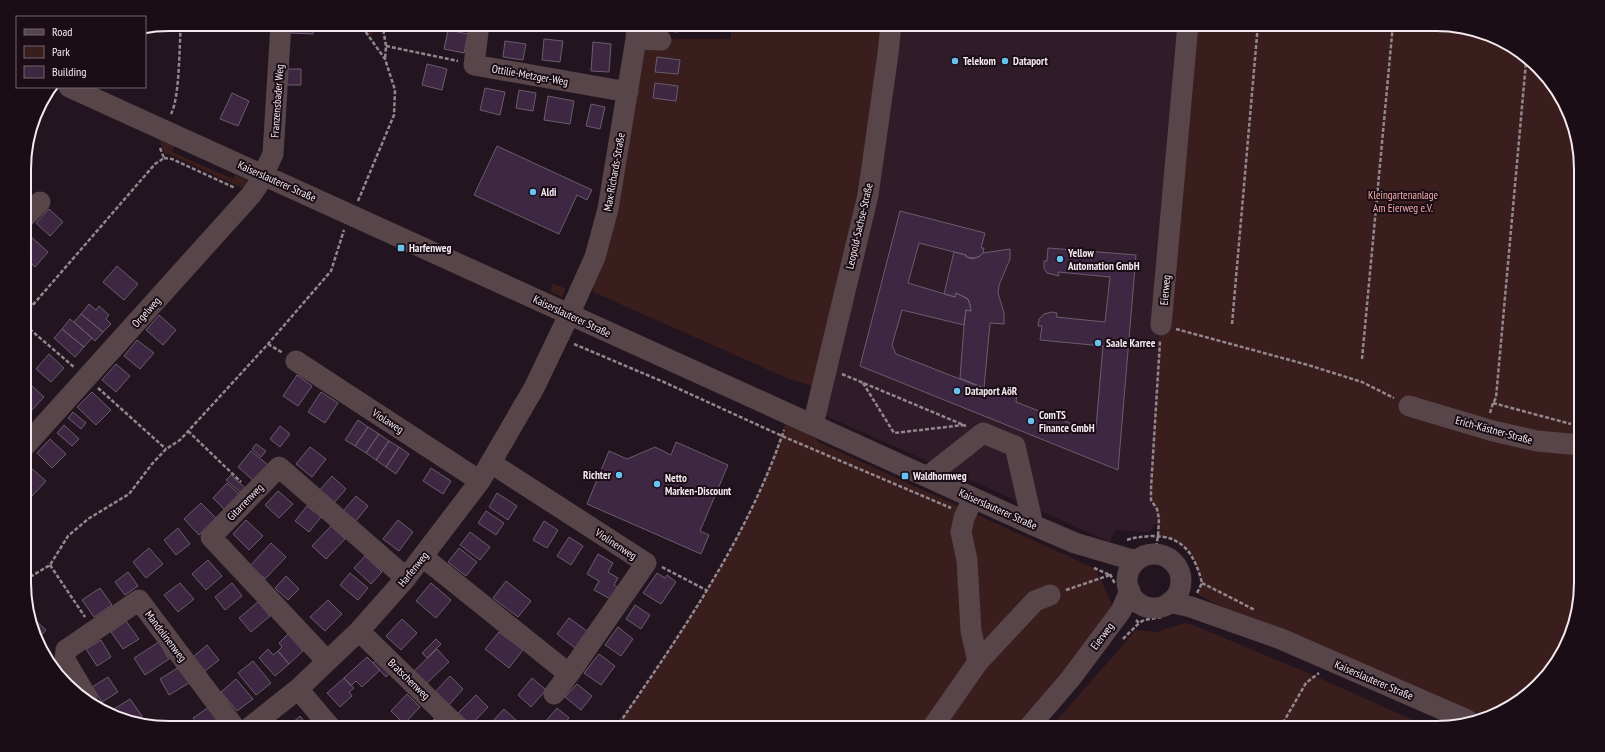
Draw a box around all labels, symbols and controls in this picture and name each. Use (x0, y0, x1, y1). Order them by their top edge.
legend (16, 16, 146, 88)
text: Road (52, 24, 72, 39)
text: Park (52, 44, 70, 59)
place label: Telekom (963, 54, 996, 68)
place label: Dataport (1013, 54, 1048, 68)
marker: Telekom (950, 56, 960, 66)
marker: Dataport (1000, 56, 1010, 66)
street label: Ottilie-Metzger-Weg (491, 61, 569, 89)
text: Building (52, 64, 87, 79)
street label: Franzensbader Weg (267, 64, 287, 138)
street label: Max-Richards-Straße (600, 131, 628, 212)
street label: Kaiserslauterer Straße (236, 157, 319, 205)
street label: Leopold-Sachse-Straße (842, 181, 876, 270)
place label: Aldi (540, 185, 557, 199)
marker: Aldi (528, 187, 538, 197)
park label: Kleingartenanlage Am Eierweg e.V. (1368, 188, 1438, 215)
place label: Harfenweg (409, 241, 451, 255)
marker: Harfenweg (396, 243, 406, 253)
place label: Yellow Automation GmbH (1067, 246, 1140, 273)
marker: Yellow Automation GmbH (1055, 254, 1065, 264)
street label: Eierweg (1157, 274, 1173, 306)
street label: Kaiserslauterer Straße (531, 292, 614, 340)
street label: Orgelweg (129, 294, 164, 330)
place label: Saale Karree (1106, 336, 1156, 350)
marker: Saale Karree (1093, 338, 1103, 348)
place label: Dataport AöR (965, 384, 1018, 398)
marker: Dataport AöR (952, 386, 962, 396)
street label: Violaweg (369, 405, 407, 436)
place label: ComTS Finance GmbH (1039, 408, 1095, 435)
street label: Erich-Kästner-Straße (1454, 413, 1535, 447)
marker: ComTS Finance GmbH (1026, 416, 1036, 426)
place label: Richter (583, 468, 612, 482)
place label: Waldhornweg (912, 469, 967, 483)
marker: Richter (614, 470, 624, 480)
place label: Netto Marken-Discount (665, 471, 732, 498)
marker: Waldhornweg (900, 471, 910, 481)
marker: Netto Marken-Discount (652, 479, 662, 489)
street label: Gitarrenweg (224, 480, 266, 523)
street label: Kaiserslauterer Straße (957, 485, 1040, 533)
street label: Violinenweg (592, 525, 640, 563)
street label: Harfenweg (395, 548, 431, 589)
street label: Mandolinenweg (142, 608, 190, 665)
street label: Eierweg (1087, 620, 1117, 652)
street label: Bratschenweg (385, 656, 433, 703)
street label: Kaiserslauterer Straße (1333, 657, 1416, 703)

